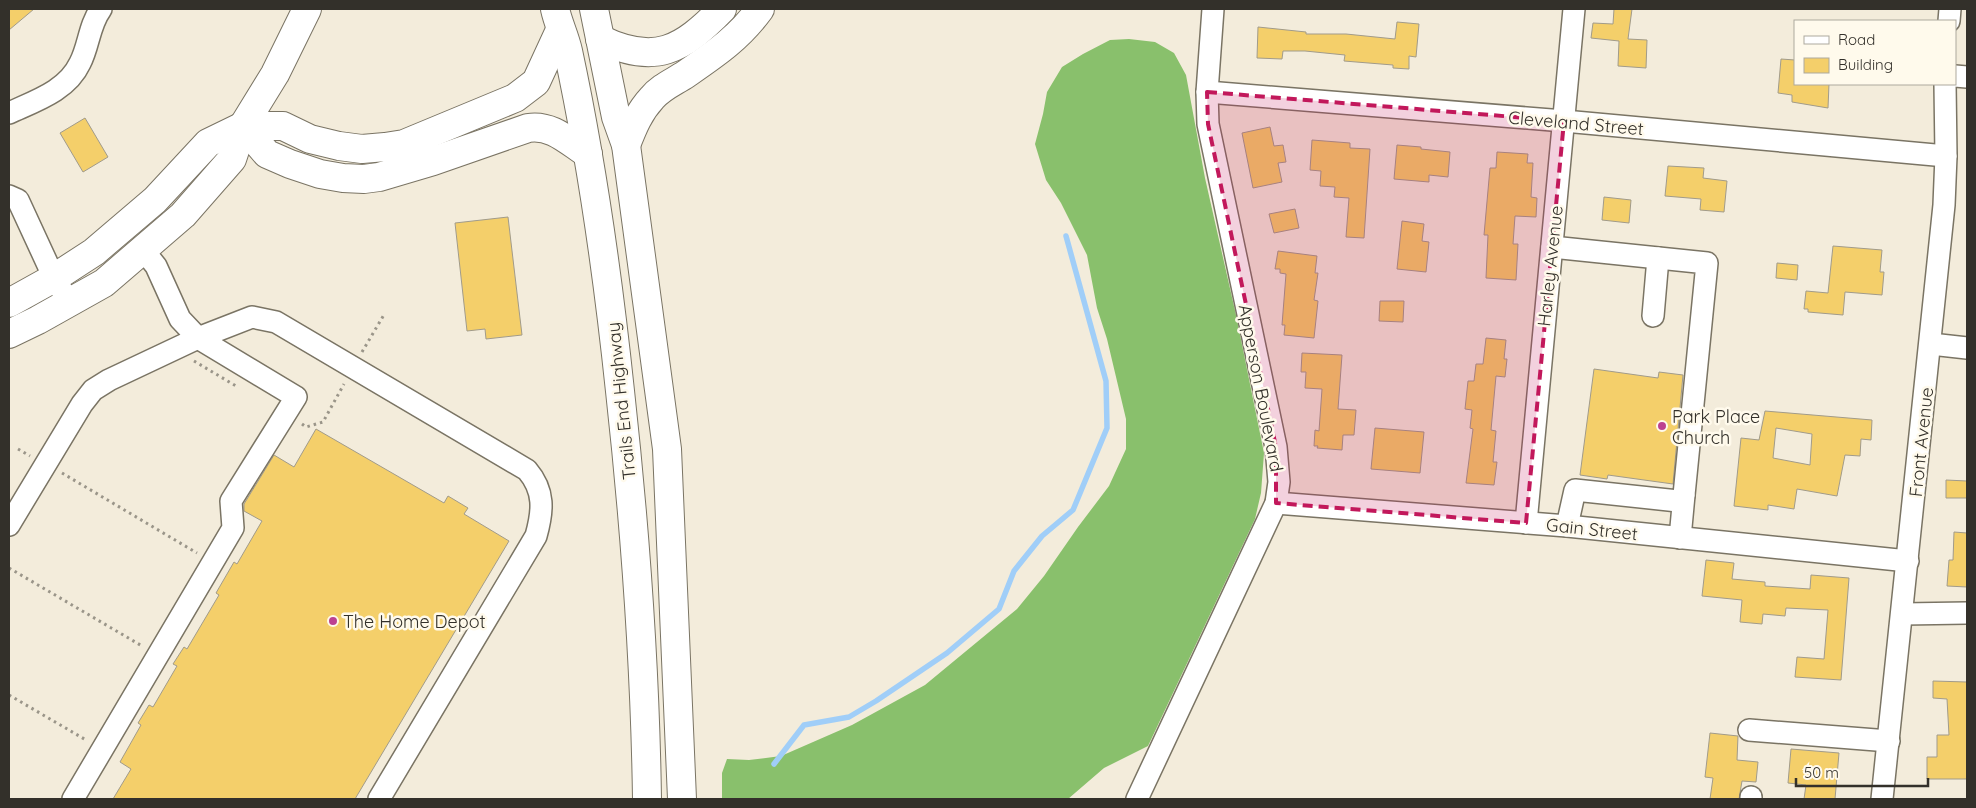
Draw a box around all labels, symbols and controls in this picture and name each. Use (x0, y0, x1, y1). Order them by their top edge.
legend (1794, 20, 1956, 85)
text: Road (1838, 30, 1875, 49)
text: Building (1838, 55, 1893, 74)
street label: Cleveland Street (1507, 106, 1645, 140)
street label: Harley Avenue (1532, 204, 1568, 328)
street label: Apperson Boulevard (1234, 302, 1288, 474)
street label: Trails End Highway (601, 321, 641, 481)
street label: Front Avenue (1904, 386, 1938, 498)
place label: Park Place Church (1672, 405, 1760, 449)
marker: Park Place Church (1656, 420, 1668, 432)
street label: Gain Street (1545, 513, 1639, 545)
place label: The Home Depot (343, 610, 486, 633)
marker: The Home Depot (327, 615, 339, 627)
scale bar (1796, 756, 1928, 788)
text: 50 m (1804, 763, 1839, 782)

